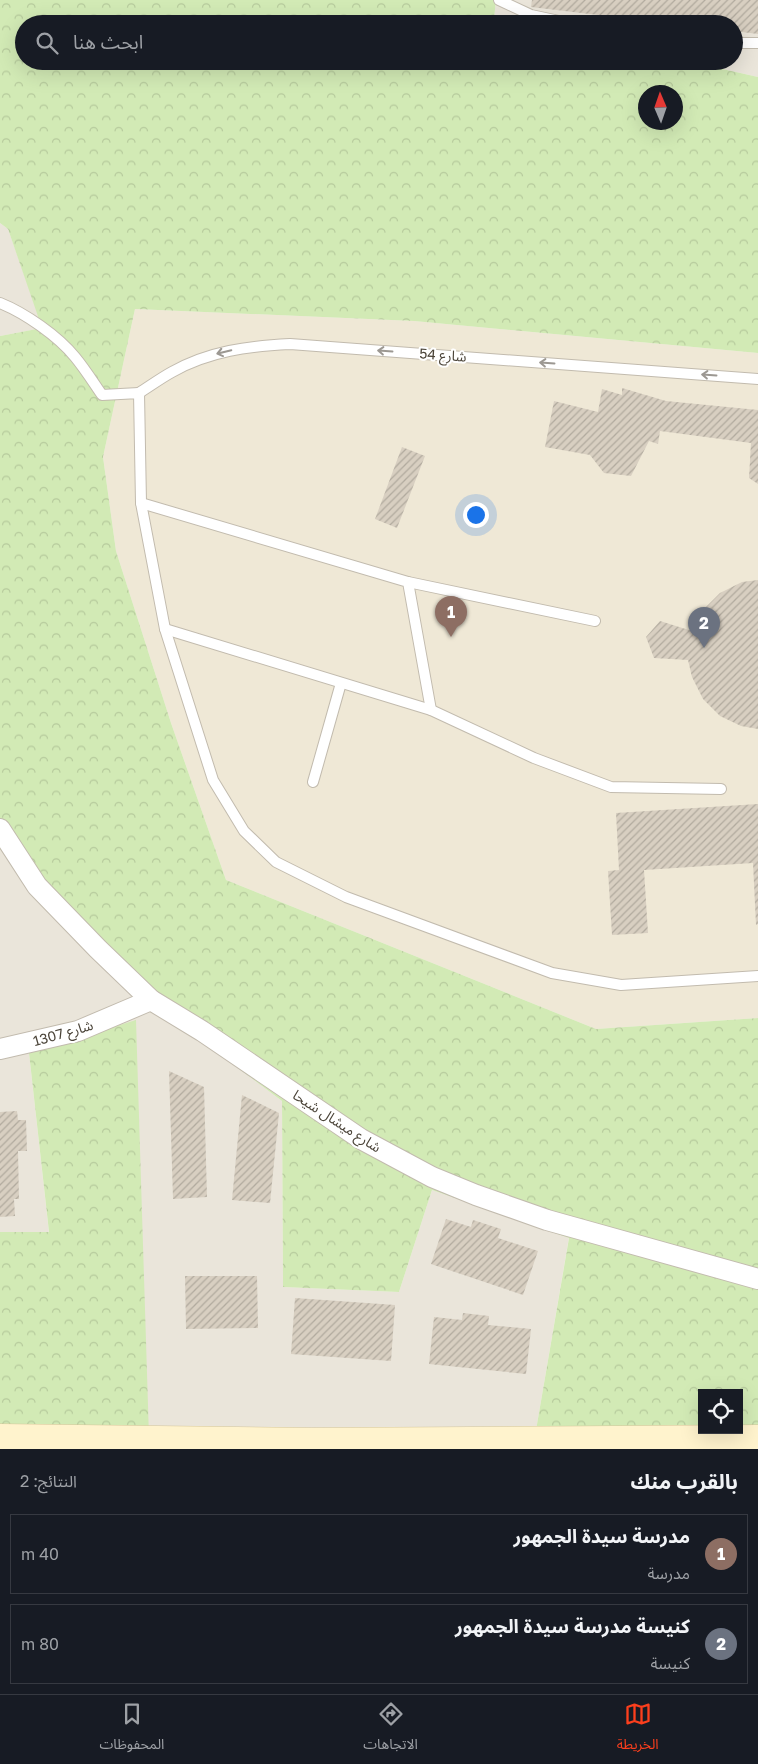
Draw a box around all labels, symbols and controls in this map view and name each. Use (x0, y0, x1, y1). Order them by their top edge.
search box (15, 15, 743, 70)
icon: search (33, 29, 61, 57)
text: ابحث هنا (73, 30, 143, 53)
north arrow (638, 85, 683, 130)
street label: شارع 54 (419, 344, 467, 368)
one-way arrow (378, 346, 394, 356)
one-way arrow (216, 348, 232, 357)
one-way arrow (540, 358, 556, 368)
one-way arrow (702, 370, 718, 380)
your location (463, 502, 489, 528)
pin: 1 (435, 596, 467, 637)
pin: 2 (688, 607, 720, 648)
street label: شارع 1307 (31, 1016, 96, 1052)
street label: شارع ميشال شيحا (288, 1086, 385, 1158)
map controls (698, 1389, 743, 1434)
button: locate (698, 1389, 743, 1434)
text: بالقرب منك (630, 1468, 738, 1494)
text: النتائج: 2 (20, 1471, 77, 1491)
text: مدرسة سيدة الجمهور (513, 1524, 690, 1547)
text: 40 m (21, 1544, 59, 1564)
text: 1 (717, 1544, 725, 1564)
text: مدرسة (647, 1563, 690, 1583)
text: كنيسة مدرسة سيدة الجمهور (455, 1614, 690, 1637)
text: 80 m (21, 1634, 59, 1654)
text: 2 (716, 1634, 726, 1654)
text: كنيسة (651, 1653, 690, 1673)
tab: المحفوظات (99, 1700, 164, 1759)
tab: الاتجاهات (363, 1700, 418, 1759)
tab: الخريطة (617, 1700, 659, 1759)

